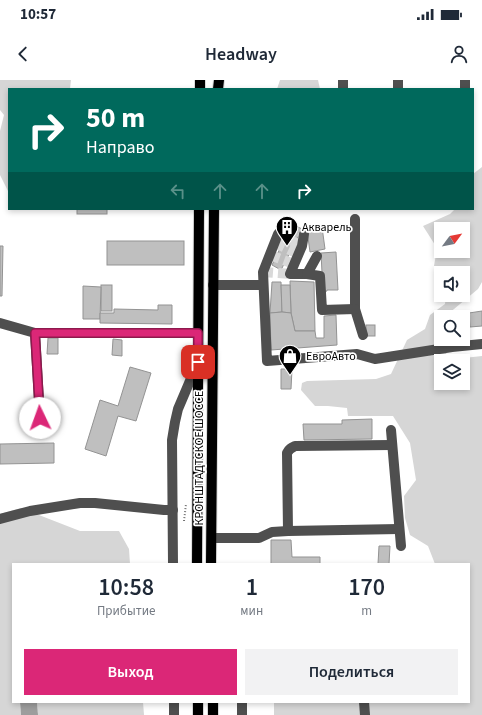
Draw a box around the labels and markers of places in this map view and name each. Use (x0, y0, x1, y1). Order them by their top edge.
building icon: Акварель (274, 214, 300, 247)
place label: Акварель (302, 219, 352, 236)
shop icon: ЕвроАвто (277, 343, 303, 376)
pin (181, 345, 215, 379)
place label: ЕвроАвто (306, 348, 356, 365)

